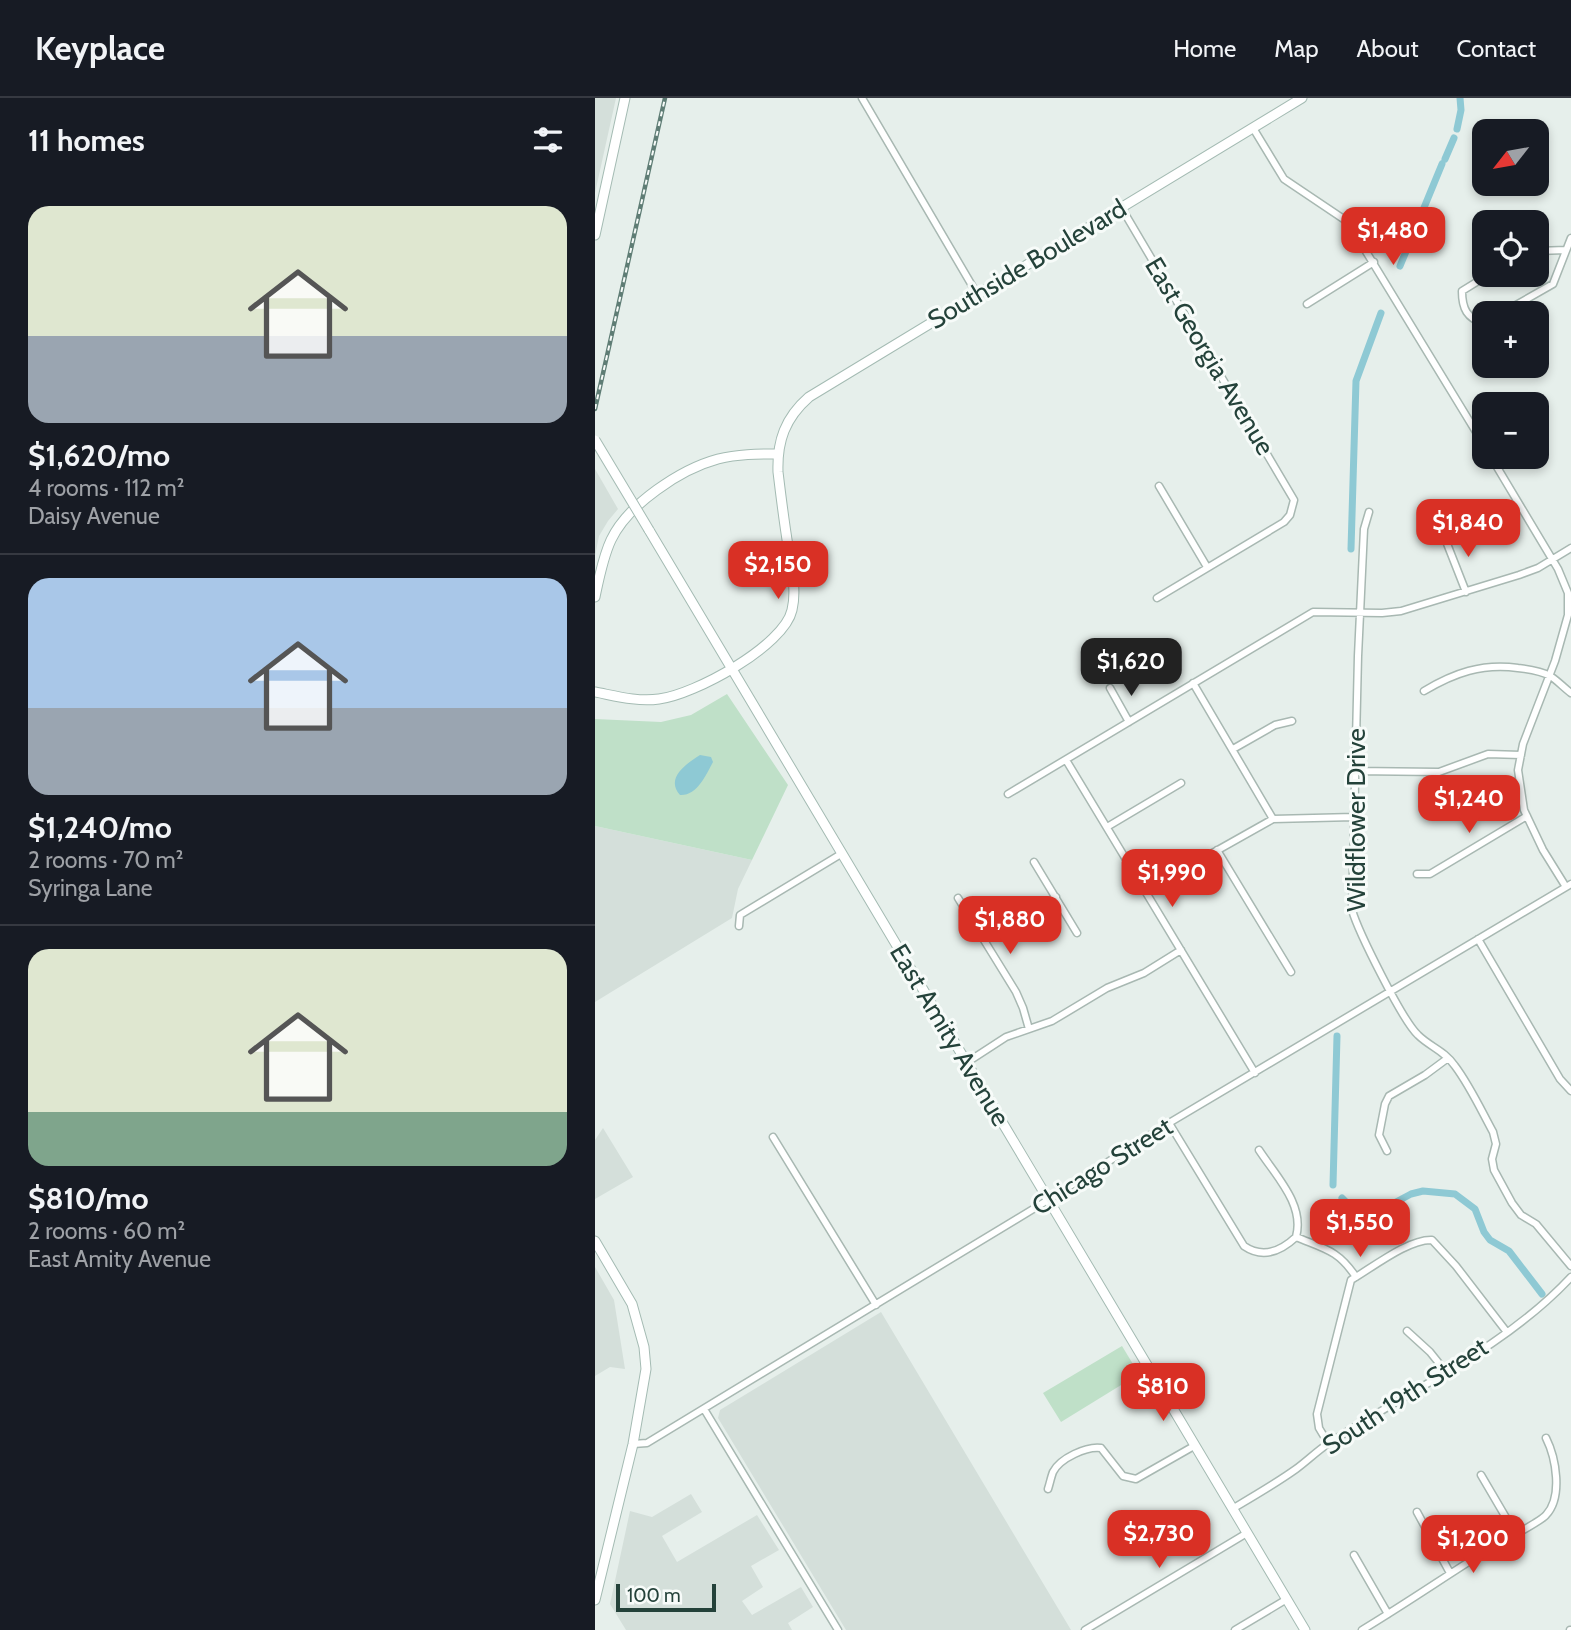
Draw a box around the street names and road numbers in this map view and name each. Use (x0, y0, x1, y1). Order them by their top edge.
street label: Southside Boulevard (922, 192, 1132, 336)
street label: East Georgia Avenue (1138, 251, 1282, 461)
street label: Wildflower Drive (1340, 728, 1372, 912)
street label: East Amity Avenue (883, 938, 1017, 1132)
street label: Chicago Street (1026, 1110, 1178, 1222)
street label: South 19th Street (1316, 1331, 1494, 1461)

